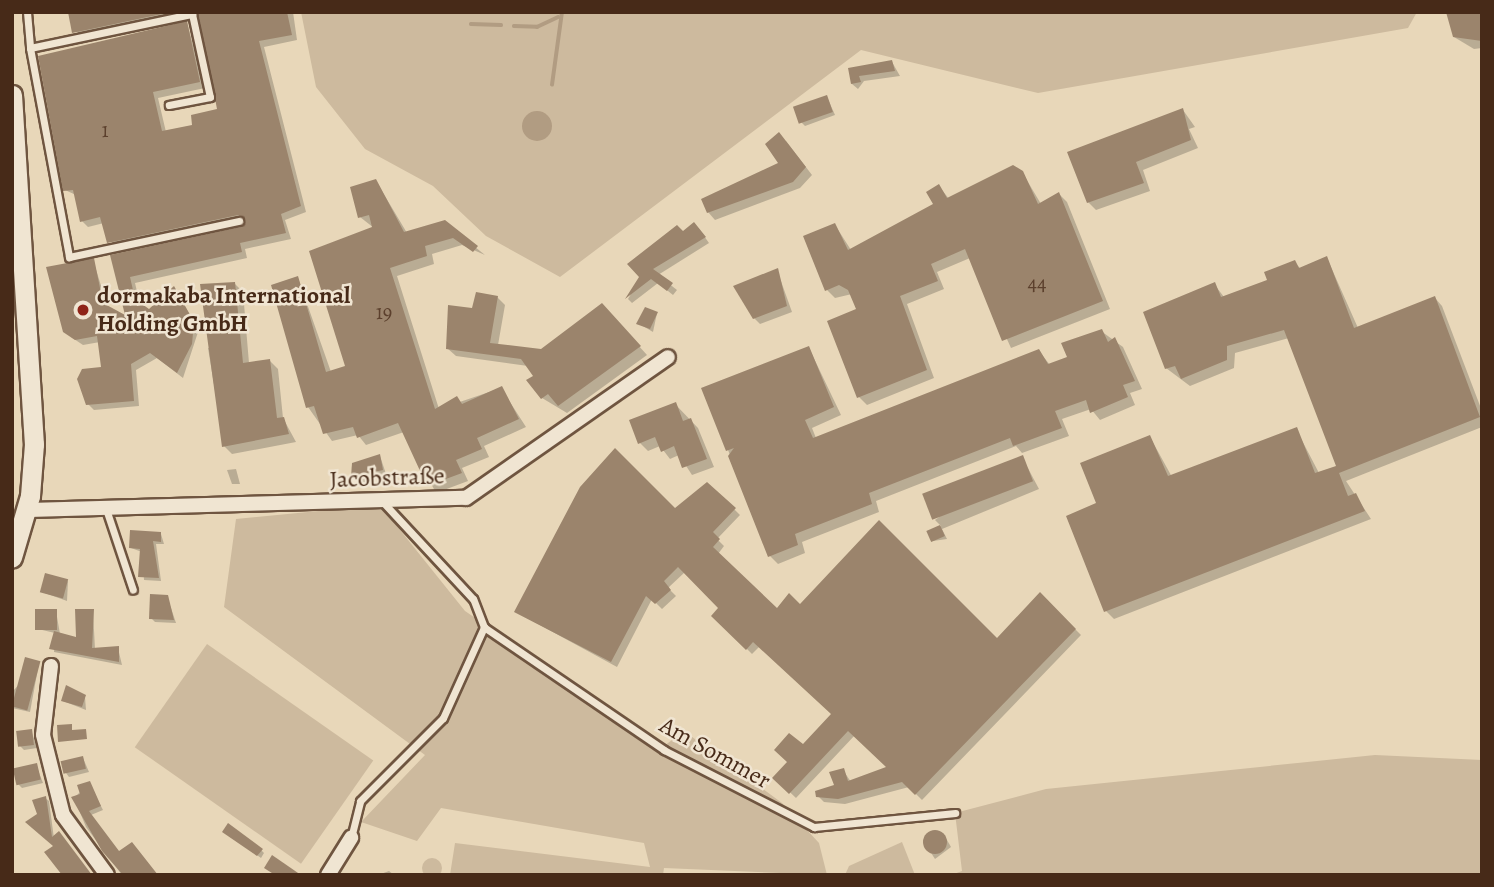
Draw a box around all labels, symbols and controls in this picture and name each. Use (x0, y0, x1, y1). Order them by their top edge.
house number: 1 (101, 117, 109, 143)
house number: 44 (1027, 270, 1047, 296)
place label: dormakaba International Holding GmbH (97, 282, 350, 338)
house number: 19 (376, 299, 392, 325)
marker: dormakaba International Holding GmbH (75, 302, 91, 318)
street label: Jacobstraße (329, 462, 445, 494)
street label: Am Sommer (655, 711, 775, 795)

